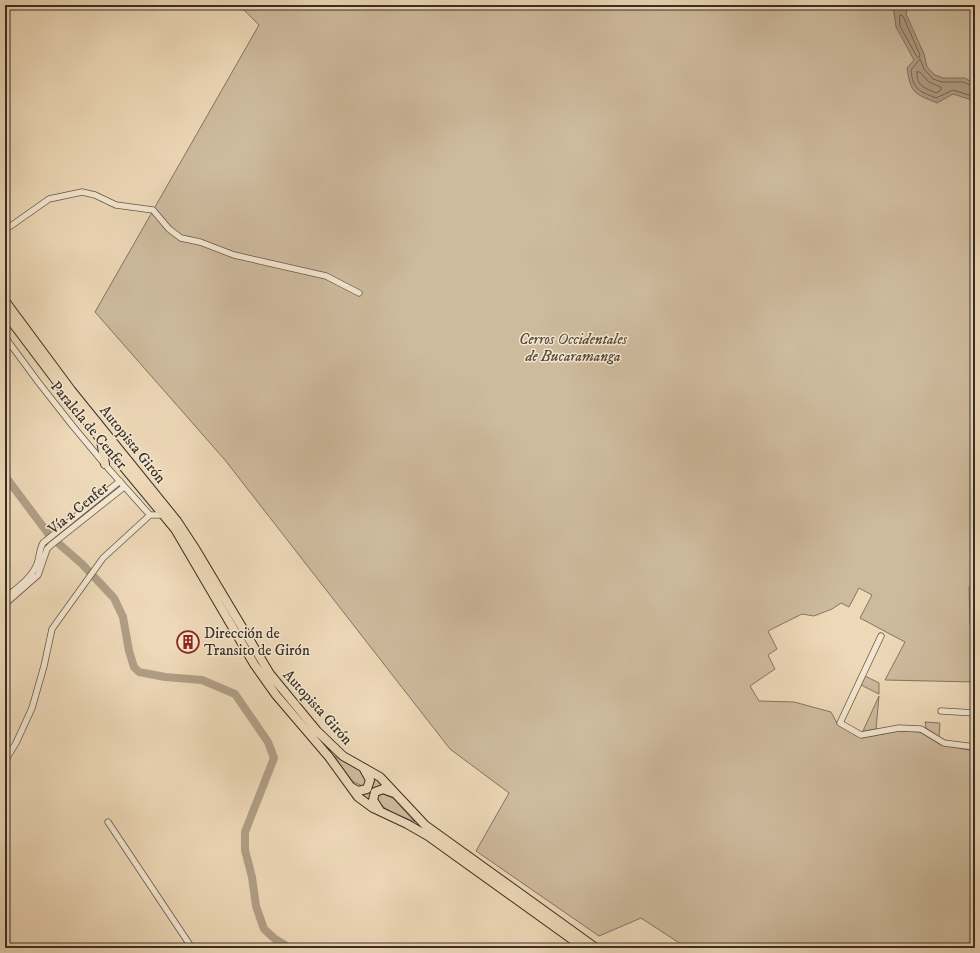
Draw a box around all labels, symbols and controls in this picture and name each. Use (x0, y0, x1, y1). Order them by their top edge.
park label: Cerros Occidentales de Bucaramanga (519, 330, 627, 366)
street label: Paralela de Cenfer (46, 377, 131, 474)
street label: Autopista Girón (95, 402, 170, 487)
street label: Vía a Cenfer (43, 478, 113, 539)
place label: Dirección de Transito de Girón (204, 624, 310, 660)
building icon: Dirección de Transito de Girón (175, 629, 201, 655)
street label: Autopista Girón (279, 666, 356, 749)

